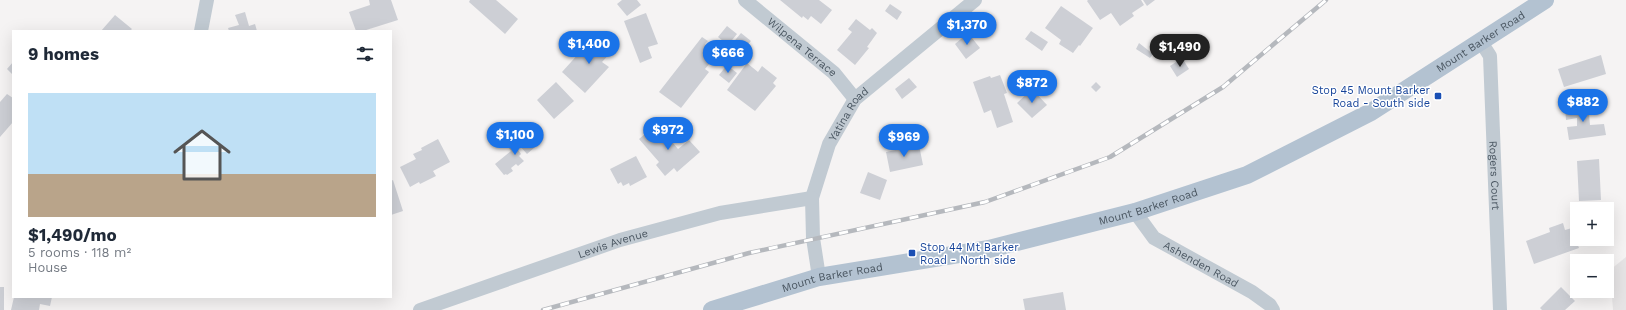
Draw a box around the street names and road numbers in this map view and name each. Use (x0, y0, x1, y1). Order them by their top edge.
street label: Mount Barker Road (1434, 9, 1528, 75)
street label: Wilpena Terrace (765, 15, 839, 80)
street label: Yatina Road (826, 85, 871, 143)
street label: Rogers Court (1486, 140, 1502, 211)
street label: Mount Barker Road (1097, 186, 1200, 228)
street label: Lewis Avenue (576, 227, 649, 261)
street label: Ashenden Road (1161, 238, 1241, 290)
street label: Mount Barker Road (780, 261, 884, 295)

